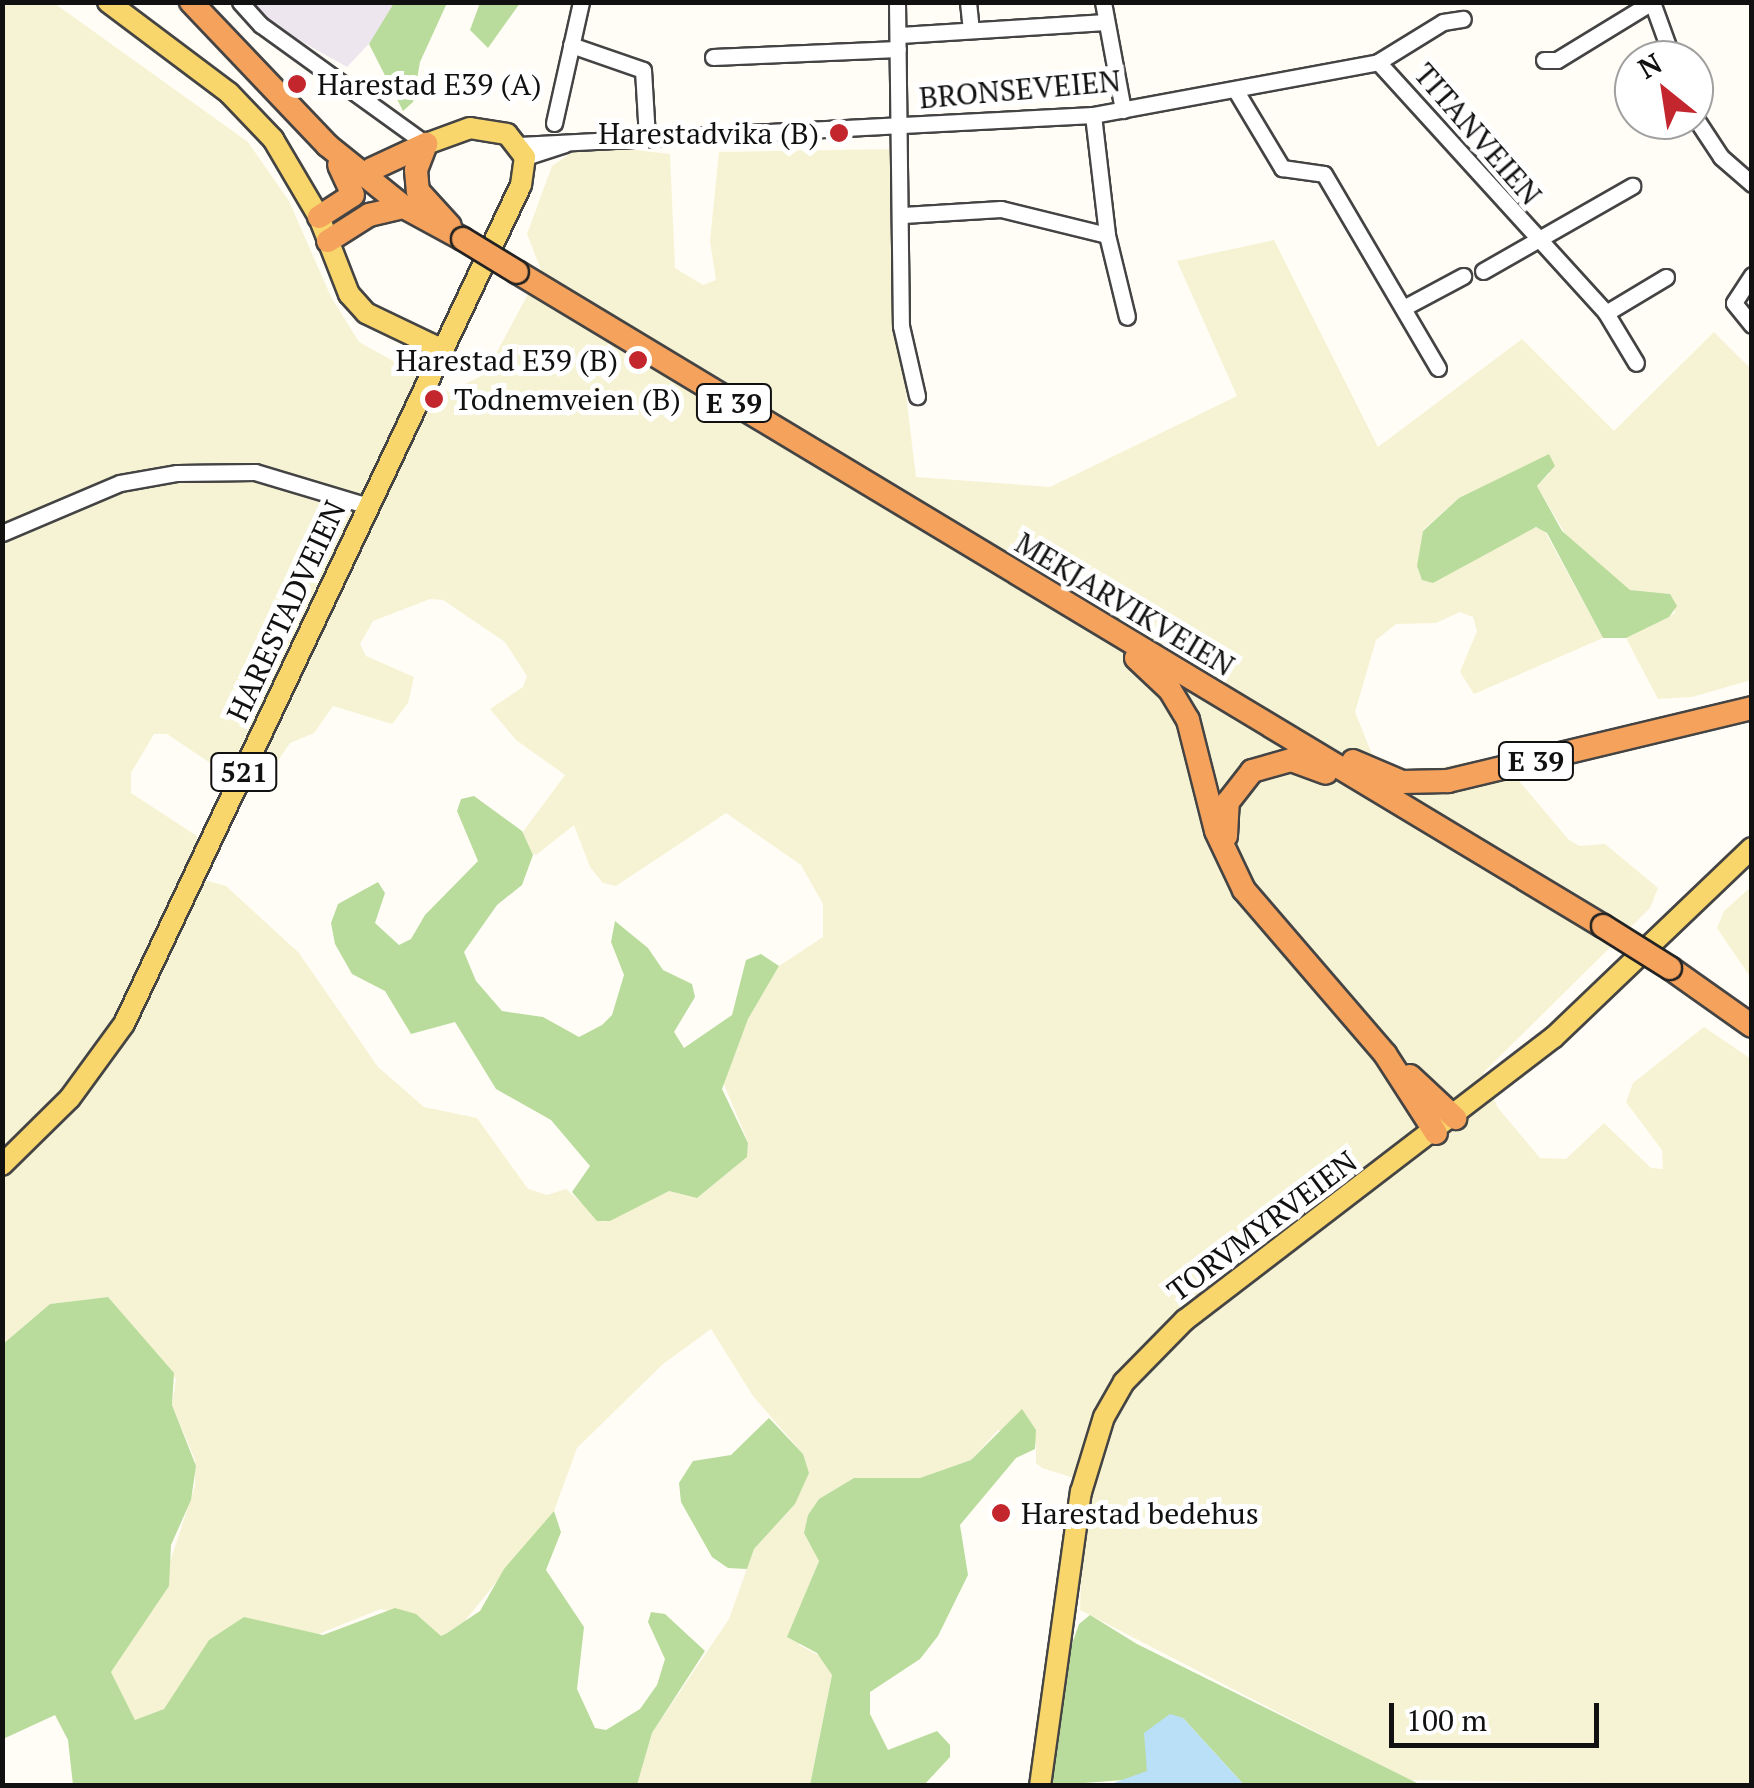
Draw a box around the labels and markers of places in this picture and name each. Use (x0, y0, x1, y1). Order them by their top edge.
place label: Harestad E39 (A) (317, 66, 542, 102)
marker: Harestad E39 (A) (286, 73, 308, 95)
place label: Harestadvika (B) (598, 115, 819, 151)
marker: Harestadvika (B) (828, 122, 850, 144)
place label: Harestad E39 (B) (395, 342, 618, 378)
marker: Harestad E39 (B) (627, 349, 649, 371)
place label: Todnemveien (B) (454, 381, 681, 417)
marker: Todnemveien (B) (423, 388, 445, 410)
place label: Harestad bedehus (1021, 1495, 1259, 1531)
marker: Harestad bedehus (990, 1502, 1012, 1524)

